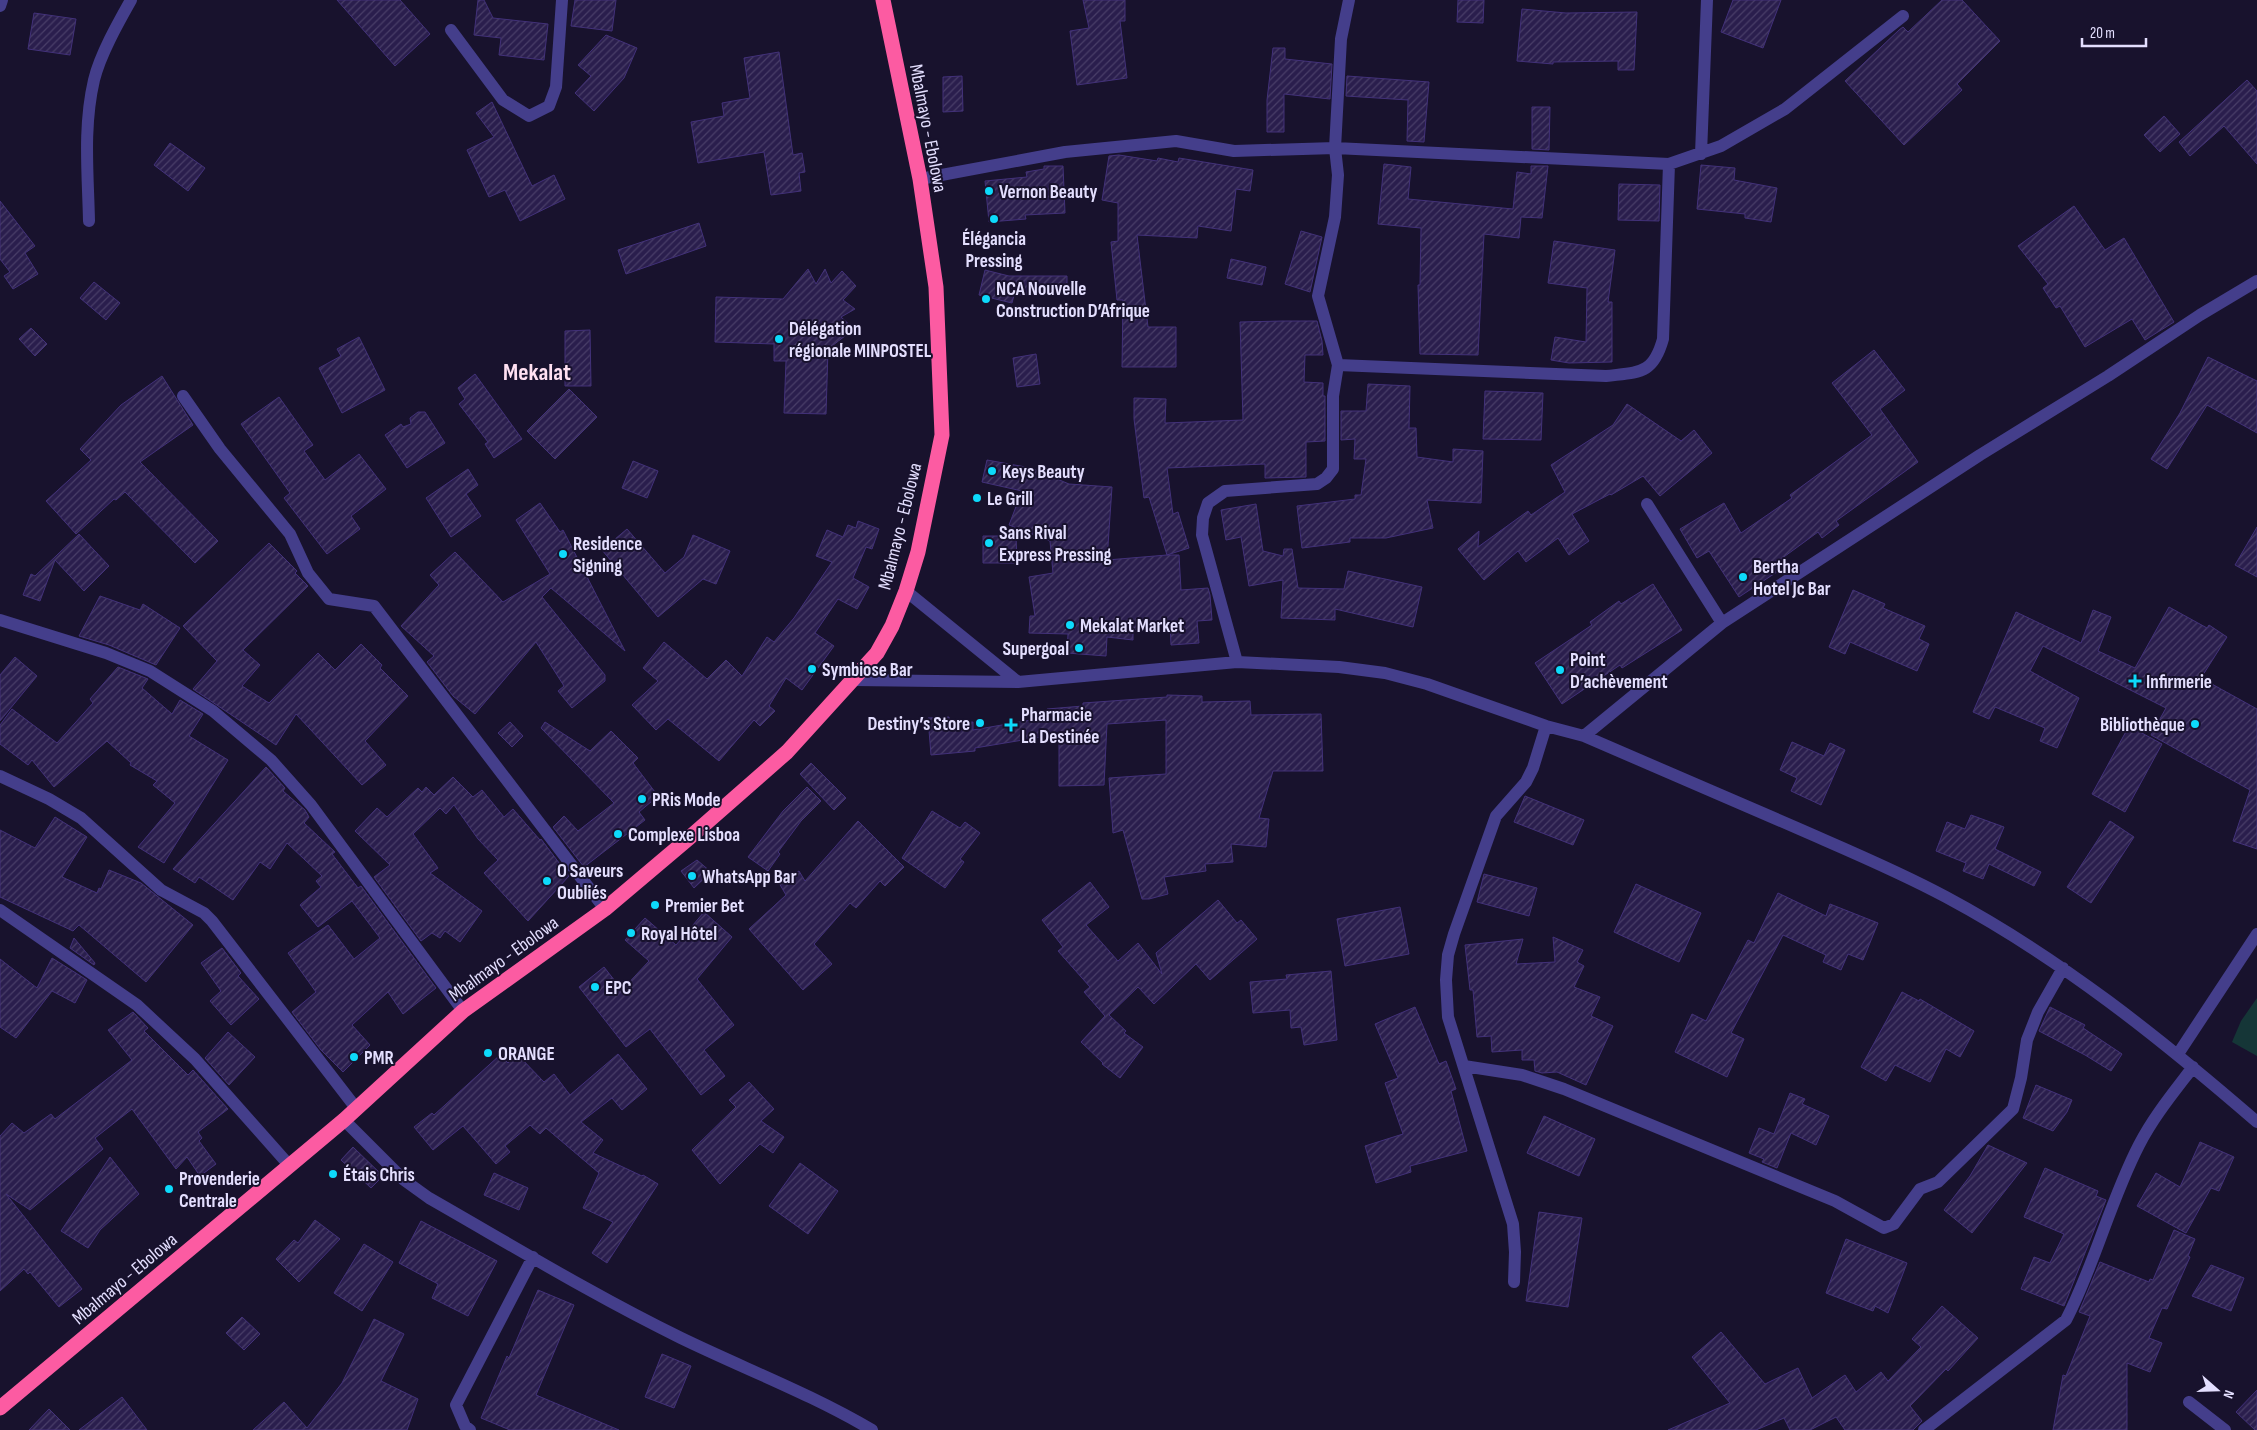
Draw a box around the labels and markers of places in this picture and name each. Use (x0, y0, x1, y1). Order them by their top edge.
place label: Vernon Beauty (999, 181, 1097, 204)
marker: Vernon Beauty (983, 185, 995, 197)
marker: Élégancia Pressing (988, 213, 1000, 225)
place label: Élégancia Pressing (962, 228, 1026, 273)
place label: NCA Nouvelle Construction D’Afrique (996, 278, 1150, 323)
marker: NCA Nouvelle Construction D’Afrique (980, 293, 992, 305)
place label: Délégation régionale MINPOSTEL (789, 318, 932, 363)
marker: Délégation régionale MINPOSTEL (773, 333, 785, 345)
place label: Keys Beauty (1002, 461, 1085, 484)
marker: Keys Beauty (986, 465, 998, 477)
place label: Le Grill (987, 488, 1033, 511)
marker: Le Grill (971, 492, 983, 504)
place label: Sans Rival Express Pressing (999, 522, 1112, 567)
place label: Residence Signing (573, 533, 642, 578)
marker: Sans Rival Express Pressing (983, 537, 995, 549)
marker: Residence Signing (557, 548, 569, 560)
place label: Bertha Hotel Jc Bar (1753, 556, 1831, 601)
marker: Bertha Hotel Jc Bar (1737, 571, 1749, 583)
place label: Mekalat Market (1080, 615, 1184, 638)
marker: Mekalat Market (1064, 619, 1076, 631)
place label: Supergoal (1003, 638, 1069, 661)
marker: Supergoal (1073, 642, 1085, 654)
place label: Point D’achèvement (1570, 649, 1667, 694)
place label: Symbiose Bar (822, 659, 913, 682)
marker: Symbiose Bar (806, 663, 818, 675)
marker: Point D’achèvement (1554, 664, 1566, 676)
place label: Infirmerie (2146, 671, 2212, 694)
marker: Infirmerie (2128, 674, 2142, 688)
place label: Pharmacie La Destinée (1021, 704, 1099, 749)
place label: Destiny’s Store (867, 713, 970, 736)
place label: Bibliothèque (2100, 714, 2185, 737)
marker: Destiny’s Store (974, 717, 986, 729)
marker: Bibliothèque (2189, 718, 2201, 730)
marker: Pharmacie La Destinée (1005, 719, 1017, 731)
place label: PRis Mode (652, 789, 721, 812)
marker: PRis Mode (636, 793, 648, 805)
place label: Complexe Lisboa (628, 824, 740, 847)
marker: Complexe Lisboa (612, 828, 624, 840)
place label: O Saveurs Oubliés (557, 860, 623, 905)
place label: WhatsApp Bar (702, 866, 797, 889)
marker: WhatsApp Bar (686, 870, 698, 882)
marker: O Saveurs Oubliés (541, 875, 553, 887)
place label: Premier Bet (665, 895, 744, 918)
marker: Premier Bet (649, 899, 661, 911)
place label: Royal Hôtel (641, 923, 717, 946)
marker: Royal Hôtel (625, 927, 637, 939)
place label: EPC (605, 977, 632, 1000)
marker: EPC (589, 981, 601, 993)
place label: ORANGE (498, 1043, 555, 1066)
place label: PMR (364, 1047, 394, 1070)
marker: ORANGE (482, 1047, 494, 1059)
marker: PMR (348, 1051, 360, 1063)
place label: Étais Chris (343, 1164, 415, 1187)
place label: Provenderie Centrale (179, 1168, 260, 1213)
marker: Étais Chris (327, 1168, 339, 1180)
marker: Provenderie Centrale (163, 1183, 175, 1195)

